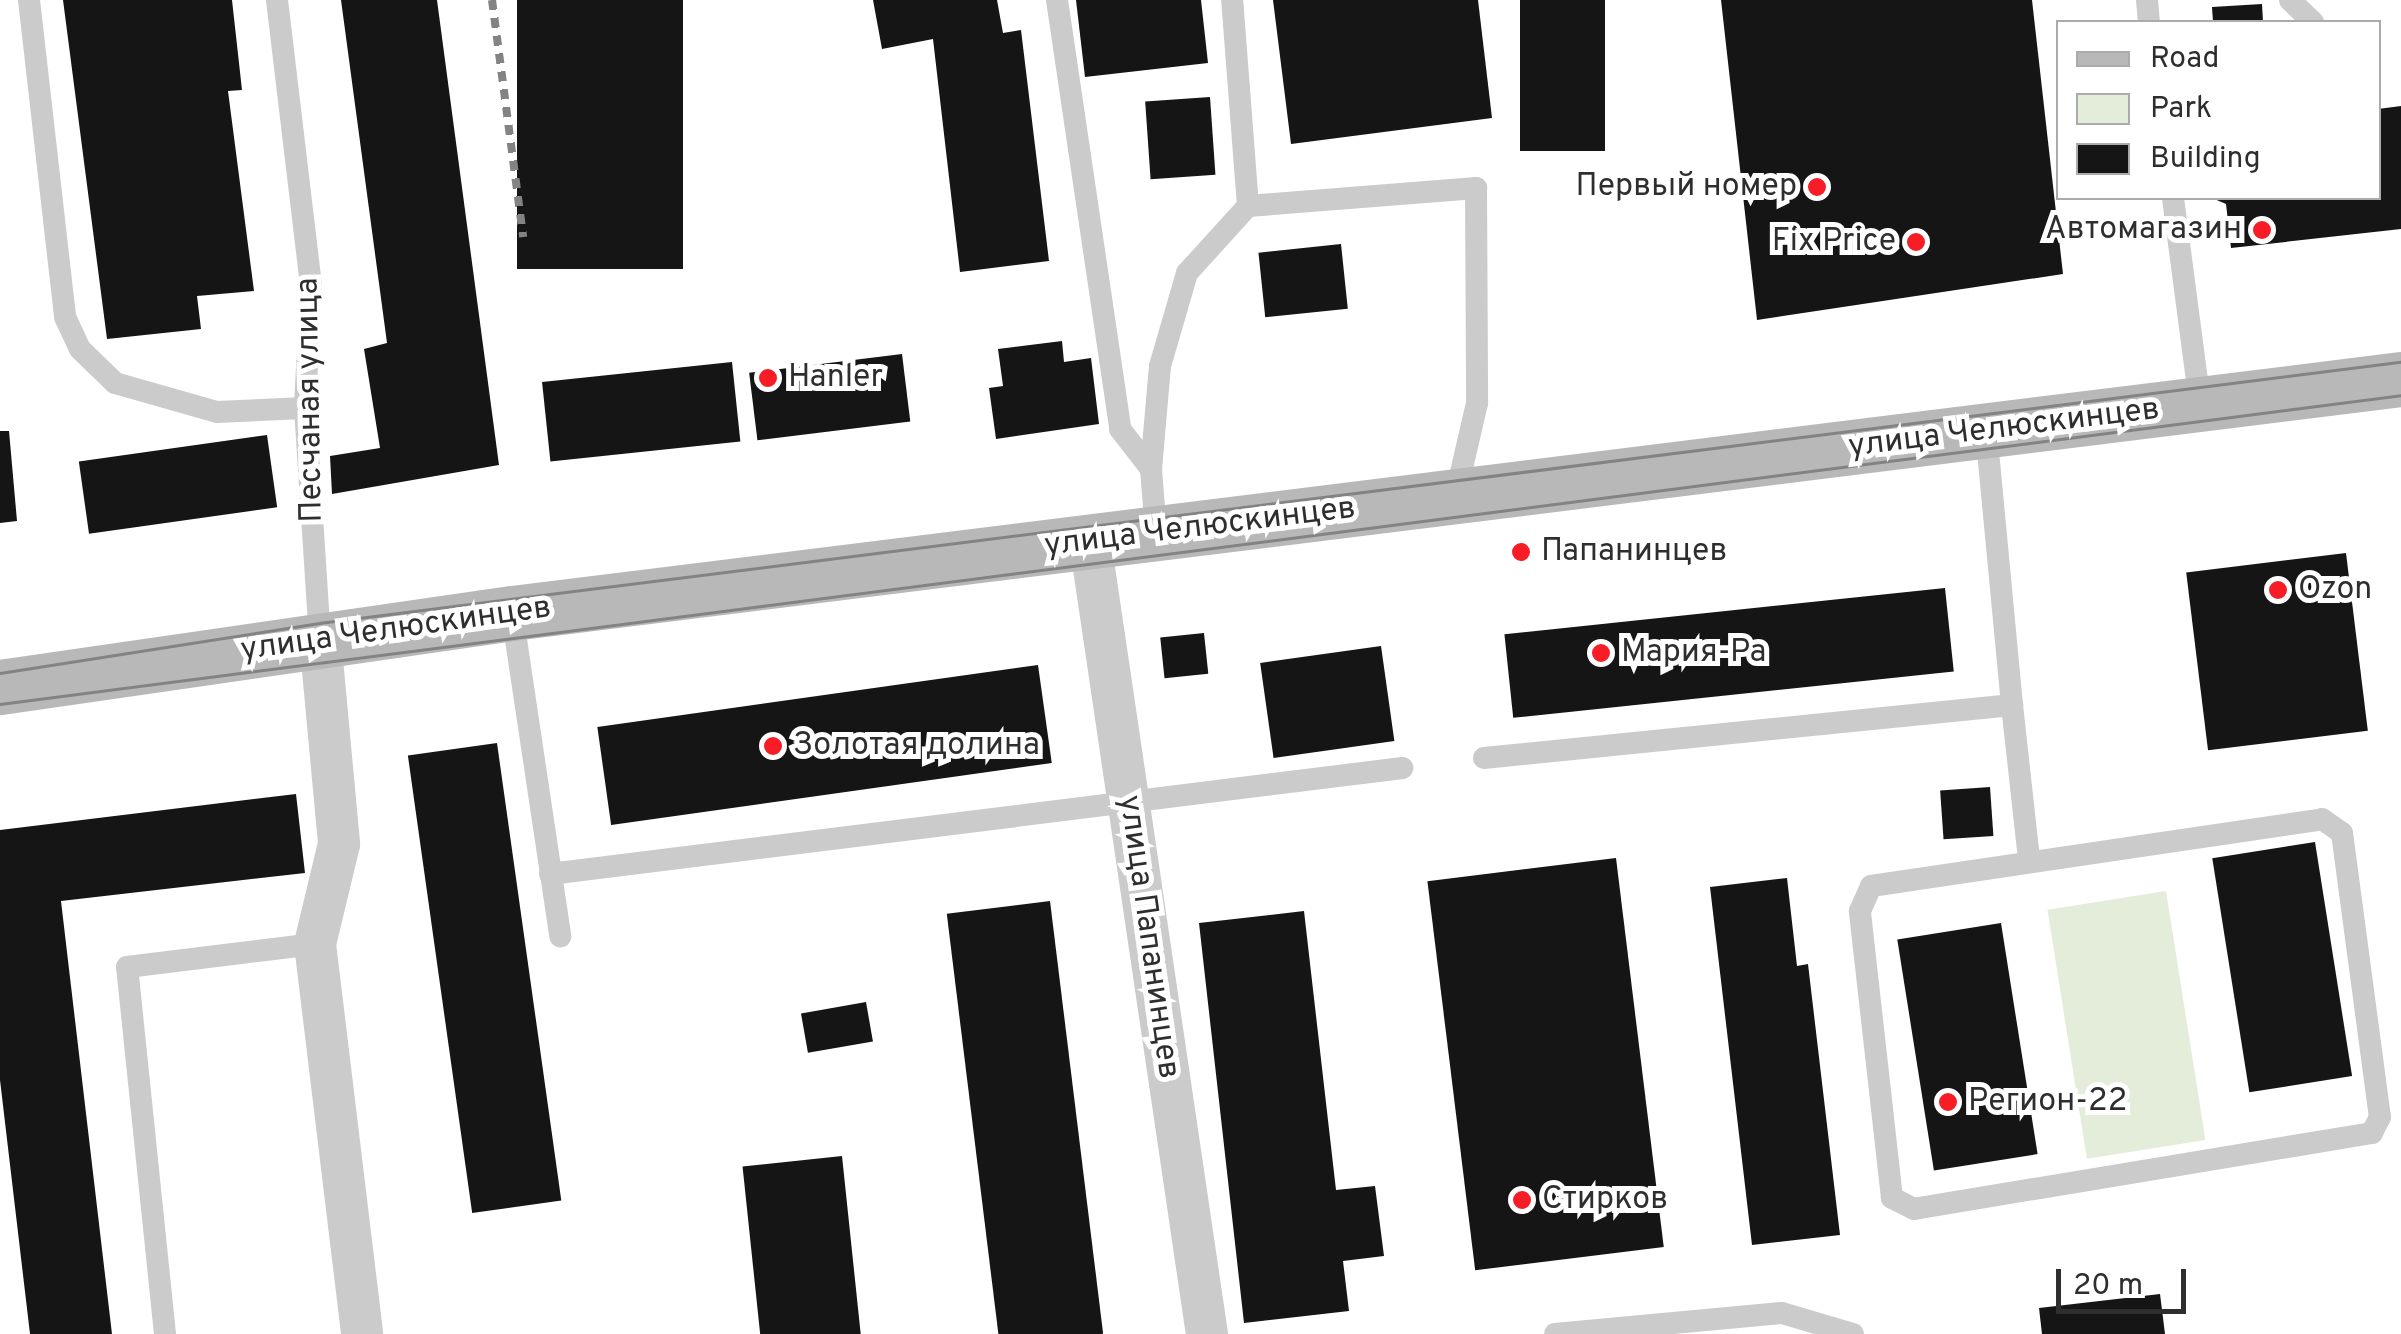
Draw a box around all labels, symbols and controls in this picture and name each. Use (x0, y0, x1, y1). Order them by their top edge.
legend (2056, 20, 2381, 200)
text: Road (2150, 41, 2219, 78)
text: Park (2150, 91, 2212, 128)
text: Building (2150, 141, 2261, 178)
place label: Первый номер (1576, 168, 1797, 206)
marker: Первый номер (1806, 176, 1828, 198)
place label: Автомагазин (2045, 211, 2242, 249)
marker: Автомагазин (2251, 219, 2273, 241)
place label: Fix Price (1772, 223, 1896, 261)
marker: Fix Price (1905, 231, 1927, 253)
street label: Песчаная улица (290, 277, 332, 523)
place label: Hanler (788, 359, 883, 397)
marker: Hanler (757, 367, 779, 389)
street label: улица Челюскинцев (1846, 391, 2162, 467)
street label: улица Челюскинцев (1042, 490, 1358, 566)
place label: Папанинцев (1541, 533, 1727, 571)
marker: Папанинцев (1510, 541, 1532, 563)
place label: Ozon (2298, 571, 2372, 609)
marker: Ozon (2267, 579, 2289, 601)
street label: улица Челюскинцев (238, 589, 554, 671)
place label: Мария-Ра (1621, 634, 1766, 672)
marker: Мария-Ра (1590, 642, 1612, 664)
place label: Золотая долина (793, 727, 1040, 765)
marker: Золотая долина (762, 735, 784, 757)
street label: улица Папанинцев (1109, 793, 1187, 1081)
place label: Регион-22 (1968, 1083, 2127, 1121)
marker: Регион-22 (1937, 1091, 1959, 1113)
place label: Стирков (1542, 1181, 1668, 1219)
marker: Стирков (1511, 1189, 1533, 1211)
scale bar (2061, 1249, 2191, 1311)
text: 20 m (2073, 1268, 2143, 1305)

